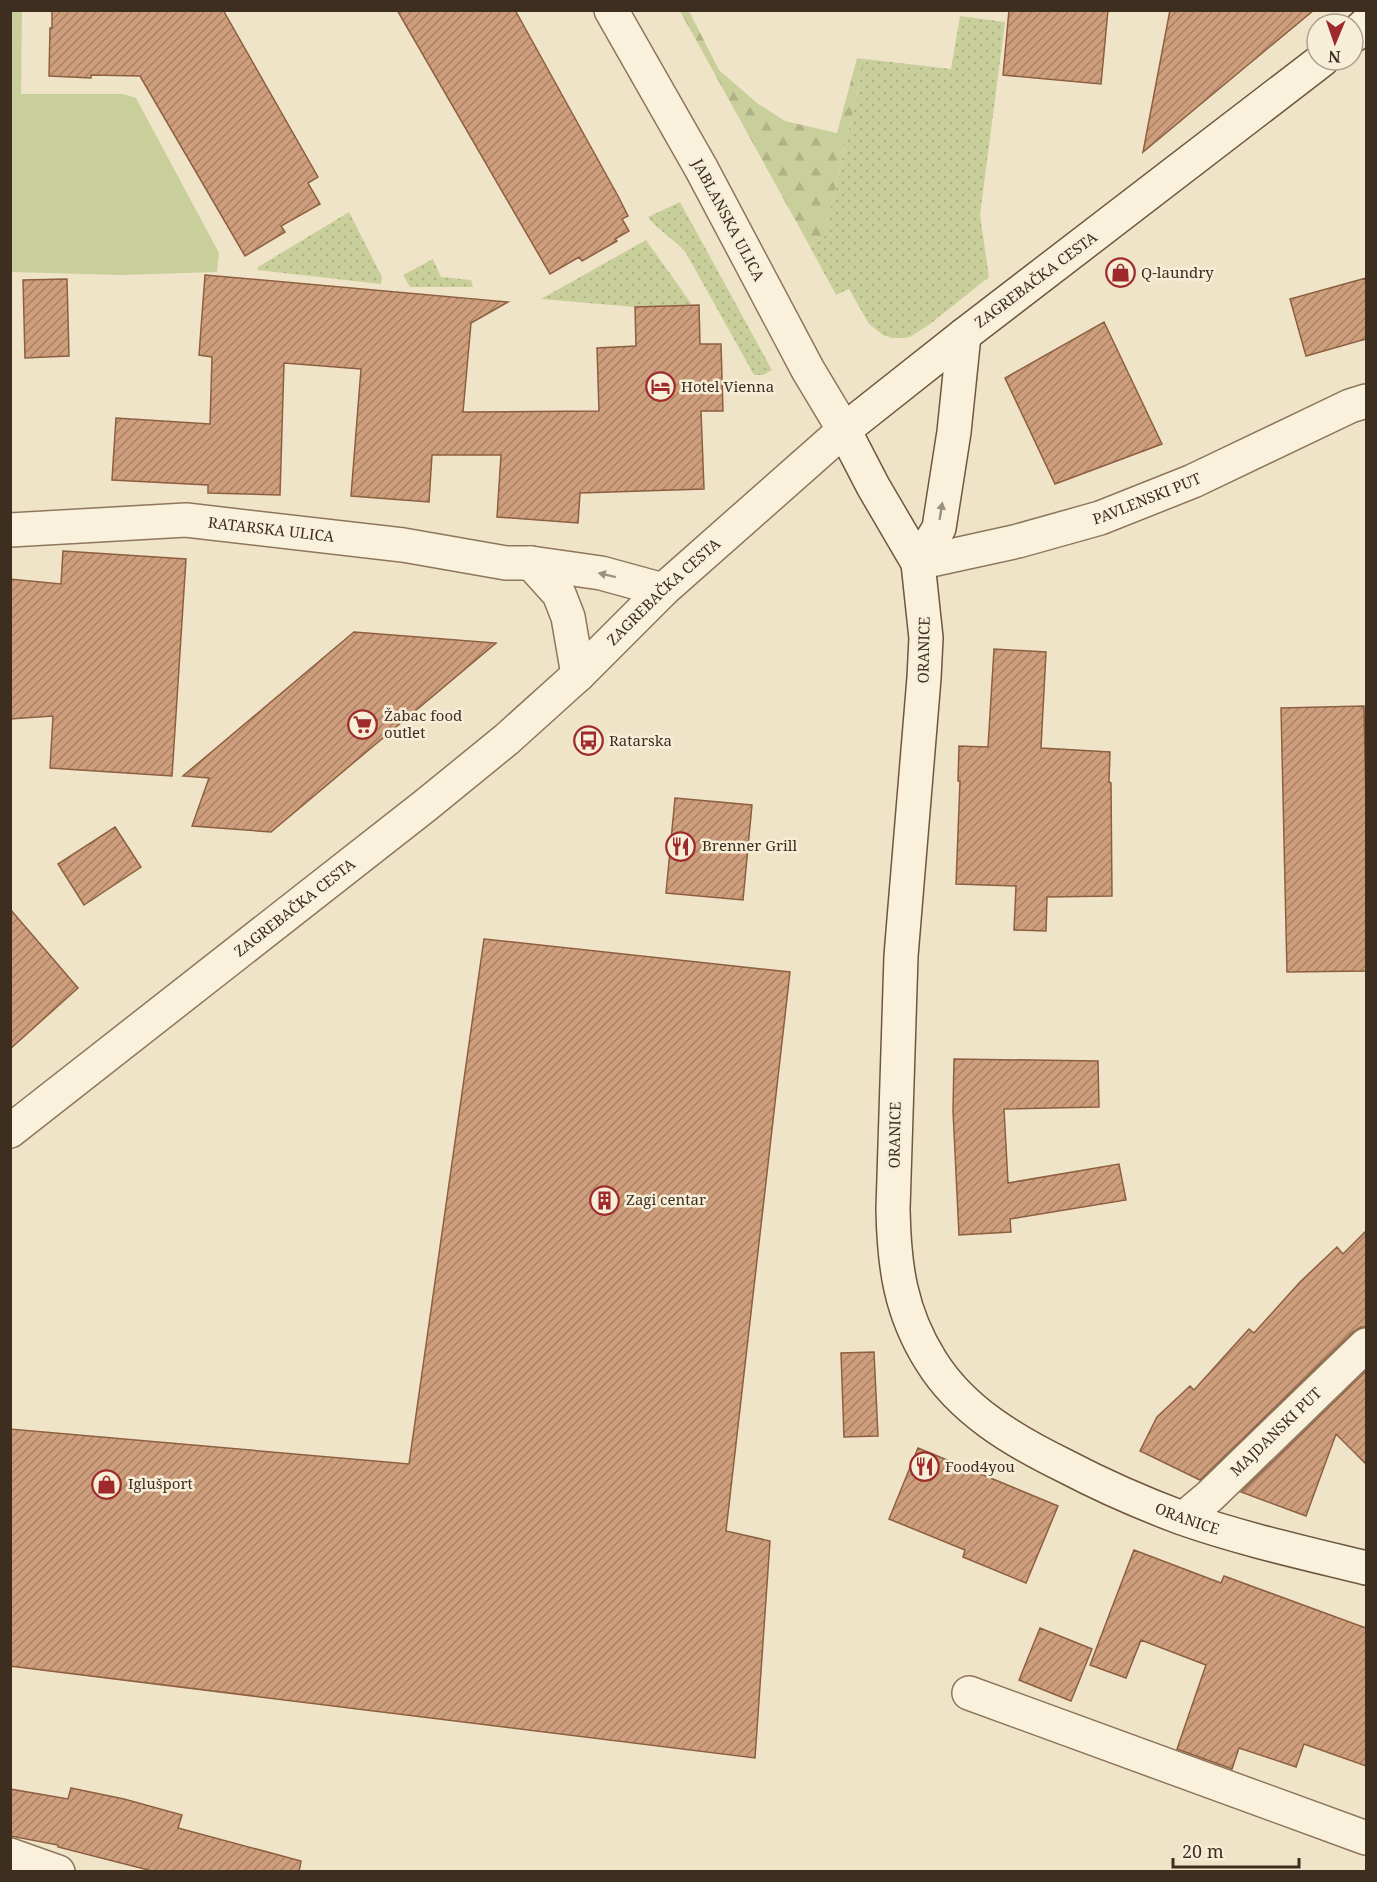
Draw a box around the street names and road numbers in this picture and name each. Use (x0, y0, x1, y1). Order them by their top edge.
street label: JABLANSKA ULICA (688, 154, 770, 284)
street label: ZAGREBAČKA CESTA (970, 226, 1101, 332)
street label: PAVLENSKI PUT (1090, 468, 1204, 529)
street label: RATARSKA ULICA (207, 512, 336, 546)
street label: ZAGREBAČKA CESTA (602, 533, 724, 649)
street label: ORANICE (912, 616, 934, 684)
street label: ZAGREBAČKA CESTA (230, 853, 359, 961)
street label: ORANICE (883, 1101, 905, 1169)
street label: MAJDANSKI PUT (1225, 1382, 1325, 1480)
street label: ORANICE (1152, 1498, 1222, 1539)

